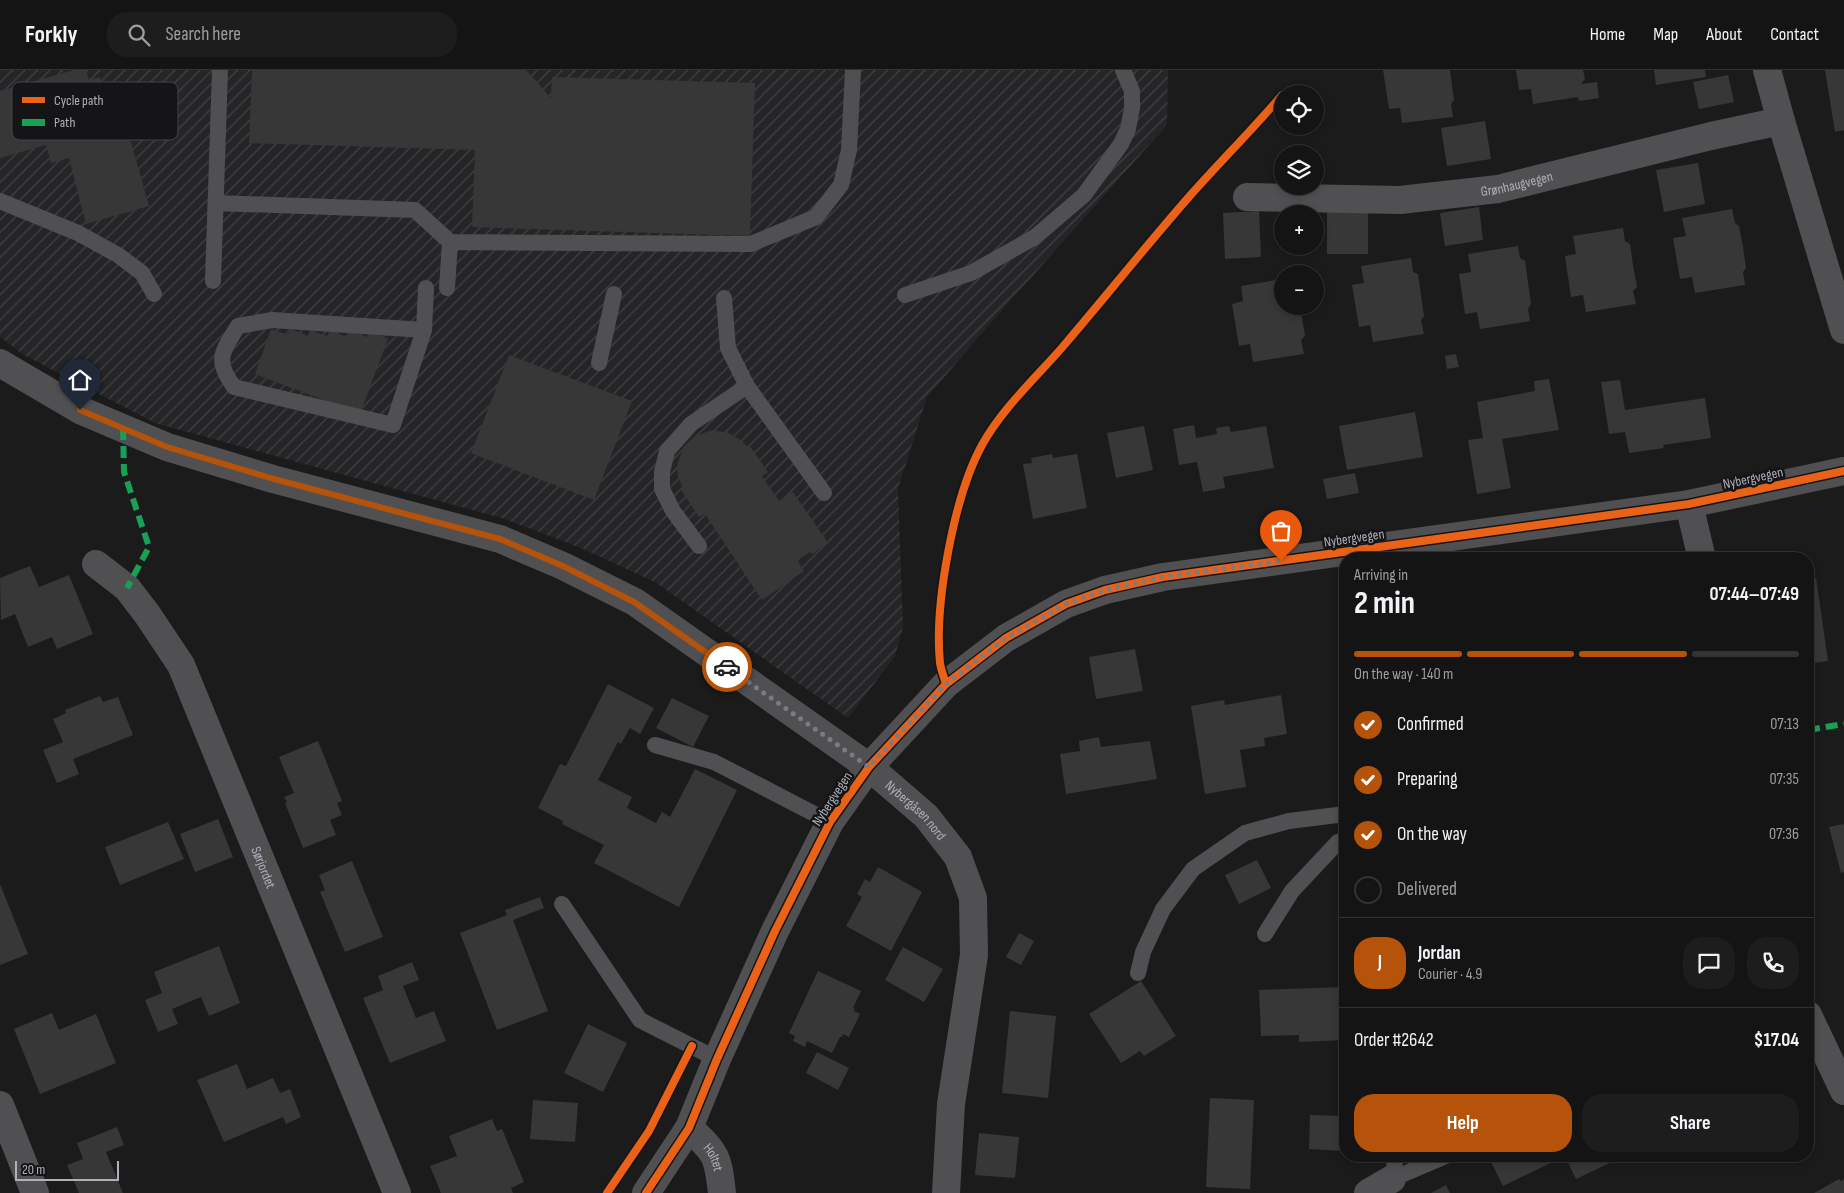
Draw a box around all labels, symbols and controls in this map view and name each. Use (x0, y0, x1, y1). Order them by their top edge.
search box (107, 12, 457, 57)
text: Forkly (25, 20, 77, 49)
icon: search (125, 21, 153, 49)
text: Search here (165, 23, 241, 46)
text: Home (1590, 24, 1625, 45)
text: Map (1653, 24, 1678, 45)
text: About (1706, 24, 1742, 45)
text: Contact (1770, 24, 1819, 45)
legend (12, 82, 178, 140)
map controls (1274, 85, 1324, 315)
button: locate (1274, 85, 1324, 135)
text: Cycle path (54, 92, 104, 109)
text: Path (54, 114, 75, 131)
button: layers (1274, 145, 1324, 195)
street label: Grønhaugvegen (1480, 167, 1554, 199)
button: + (1274, 205, 1324, 255)
button: − (1274, 265, 1324, 315)
pin (59, 359, 101, 410)
icon: home (66, 366, 94, 394)
street label: Nybergvegen (1721, 463, 1785, 493)
pin (1260, 510, 1302, 561)
icon: bag (1267, 517, 1295, 545)
street label: Nybergvegen (1323, 525, 1385, 551)
text: Arriving in (1354, 566, 1408, 585)
text: 07:44–07:49 (1709, 583, 1799, 606)
text: 2 min (1354, 584, 1415, 623)
courier (702, 642, 752, 692)
icon: car (713, 653, 741, 681)
text: On the way · 140 m (1354, 665, 1453, 684)
icon: check (1354, 711, 1382, 739)
text: Confirmed (1397, 713, 1464, 736)
text: 07:13 (1770, 715, 1799, 734)
icon: check (1354, 766, 1382, 794)
text: Preparing (1397, 768, 1458, 791)
street label: Nybergvegen (808, 769, 856, 829)
text: 07:35 (1769, 770, 1799, 789)
street label: Nybergåsen nord (882, 776, 950, 843)
icon: check (1354, 821, 1382, 849)
text: On the way (1397, 823, 1467, 846)
text: 07:36 (1769, 825, 1799, 844)
street label: Sørjordet (248, 844, 280, 891)
text: Delivered (1397, 878, 1457, 901)
button: chat (1683, 937, 1735, 989)
button: phone (1747, 937, 1799, 989)
text: Jordan (1418, 942, 1461, 965)
text: J (1378, 951, 1382, 974)
text: Courier · 4.9 (1418, 965, 1482, 984)
text: Order #2642 (1354, 1029, 1434, 1052)
text: $17.04 (1754, 1029, 1799, 1052)
button: Help (1354, 1094, 1572, 1152)
button: Share (1582, 1094, 1799, 1152)
street label: Holtet (700, 1140, 727, 1173)
scale bar (15, 1158, 119, 1181)
text: 20 m (22, 1161, 45, 1178)

